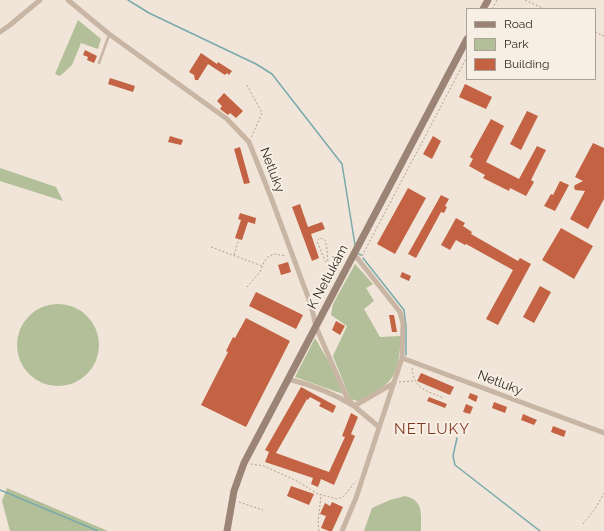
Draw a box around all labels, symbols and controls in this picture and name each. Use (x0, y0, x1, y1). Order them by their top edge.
legend (466, 8, 596, 80)
text: Road (504, 17, 533, 31)
text: Park (504, 37, 529, 51)
text: Building (504, 57, 550, 71)
street label: Netluky (256, 145, 288, 195)
street label: K Netlukám (305, 242, 351, 312)
street label: Netluky (475, 367, 525, 399)
district label: NETLUKY (394, 420, 470, 438)

